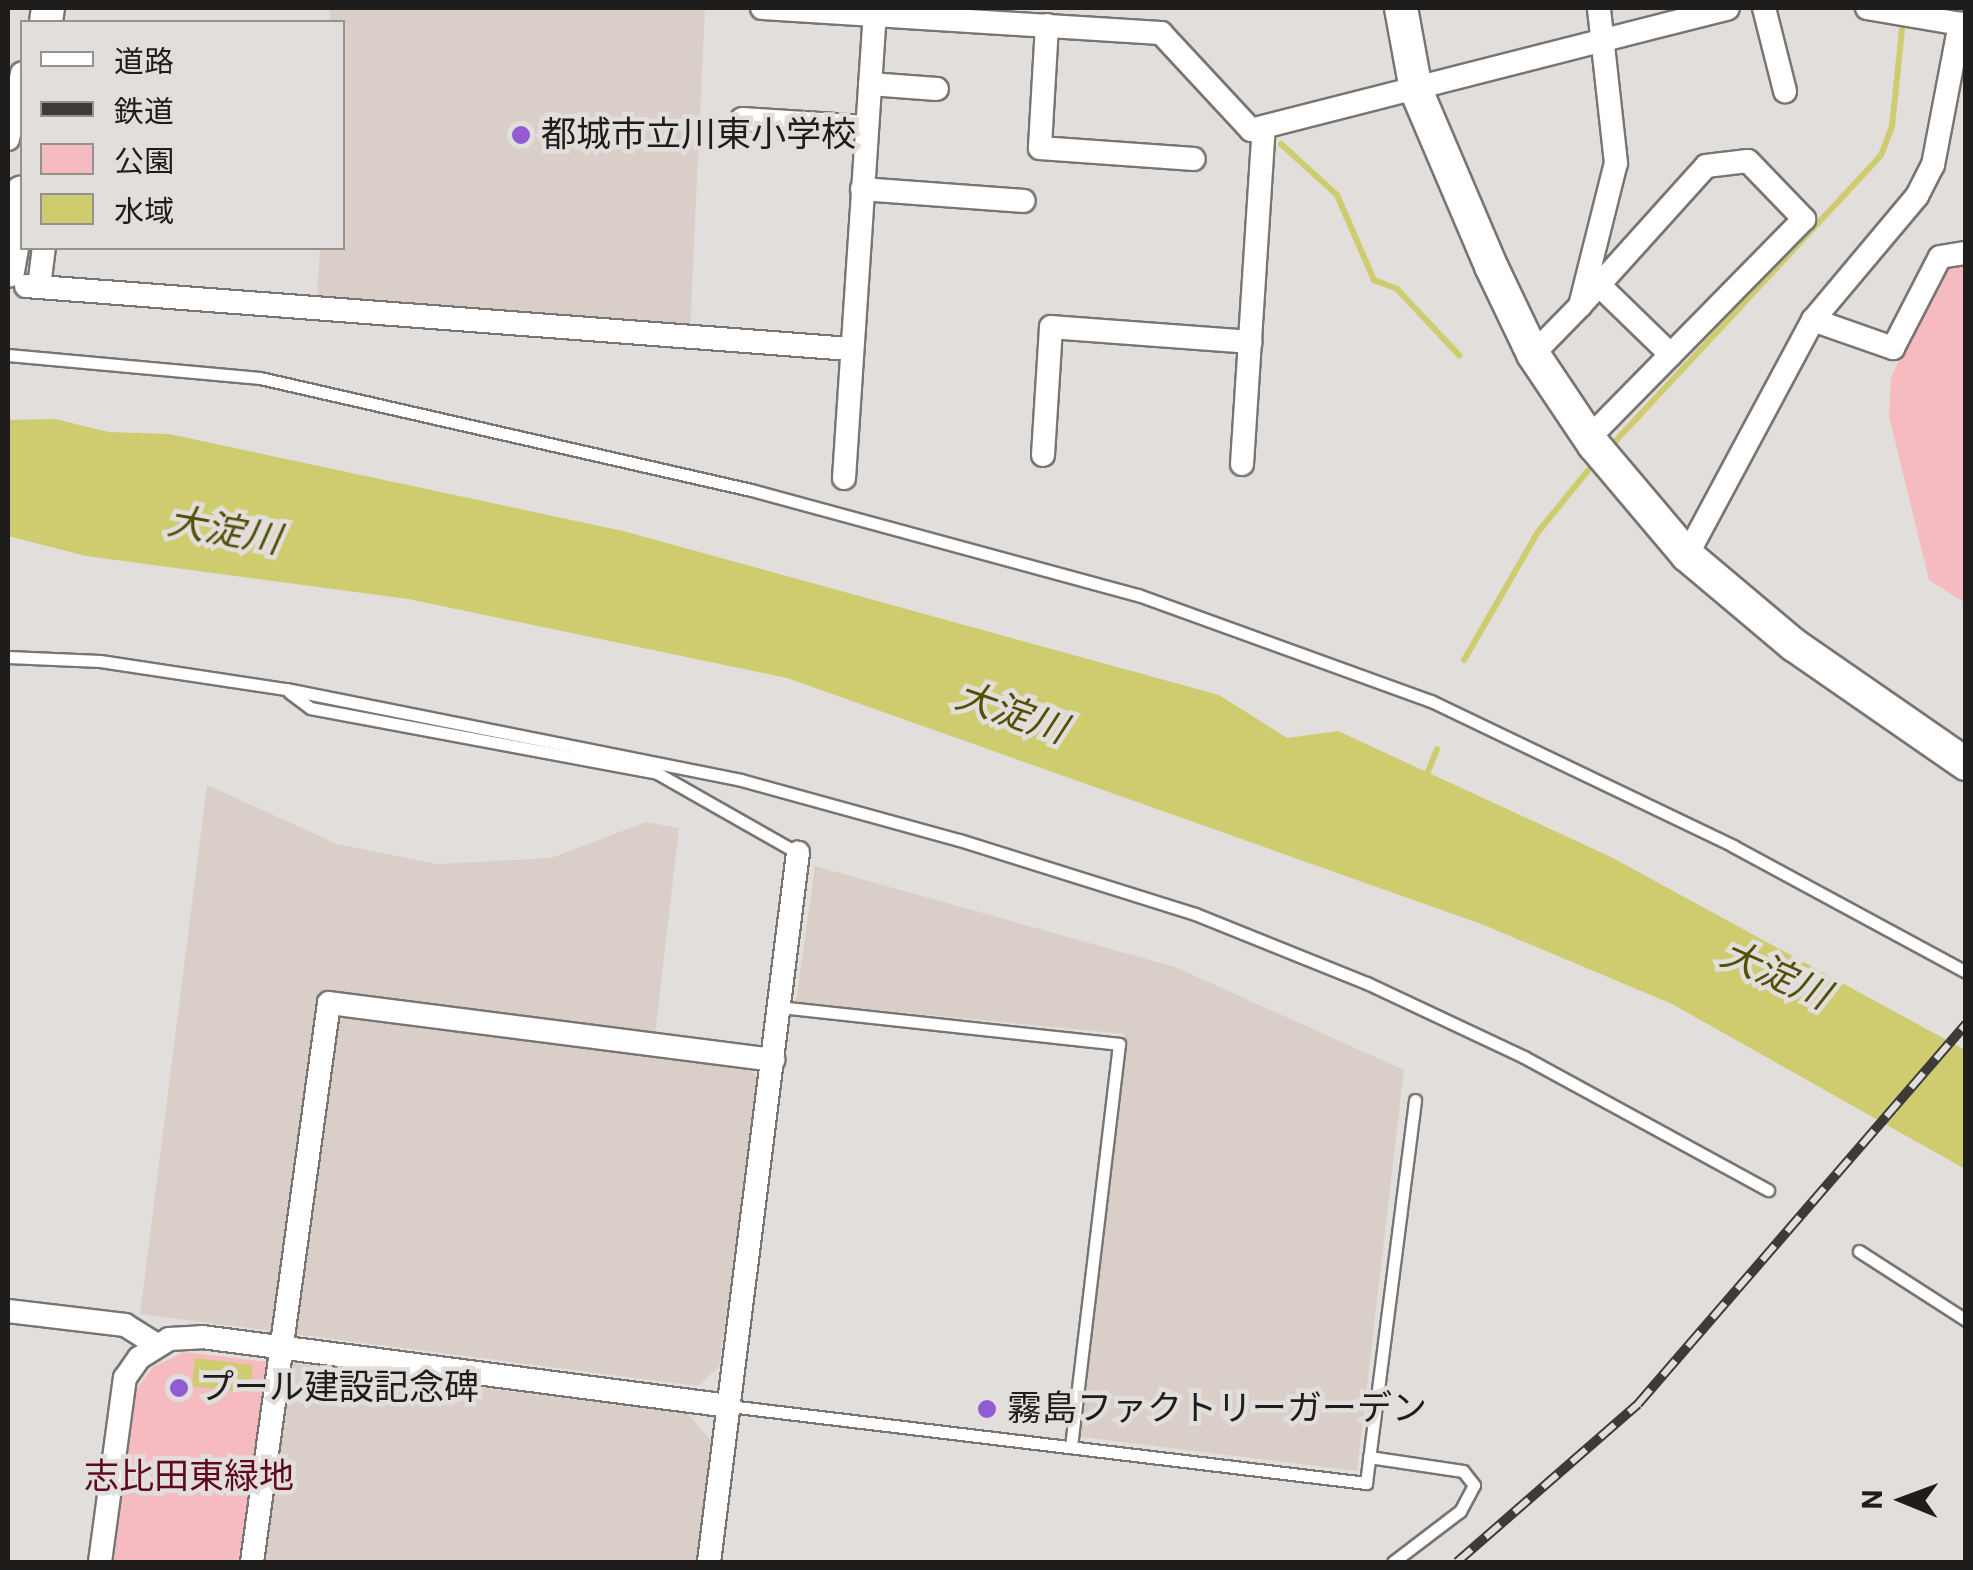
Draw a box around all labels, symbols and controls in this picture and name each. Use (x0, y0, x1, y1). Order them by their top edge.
legend (20, 20, 345, 250)
text: 道路 (114, 44, 174, 79)
text: 鉄道 (114, 94, 174, 129)
place label: 都城市立川東小学校 (541, 114, 856, 156)
marker: 都城市立川東小学校 (510, 124, 532, 146)
text: 公園 (114, 144, 174, 179)
text: 水域 (114, 194, 174, 229)
water label: 大淀川 (164, 499, 284, 563)
water label: 大淀川 (950, 673, 1072, 753)
water label: 大淀川 (1714, 931, 1836, 1019)
place label: プール建設記念碑 (199, 1367, 479, 1409)
marker: プール建設記念碑 (168, 1377, 190, 1399)
place label: 霧島ファクトリーガーデン (1007, 1388, 1427, 1430)
marker: 霧島ファクトリーガーデン (976, 1398, 998, 1420)
north arrow (1853, 1450, 1953, 1550)
park label: 志比田東緑地 (84, 1456, 294, 1498)
text: N (1856, 1489, 1889, 1510)

